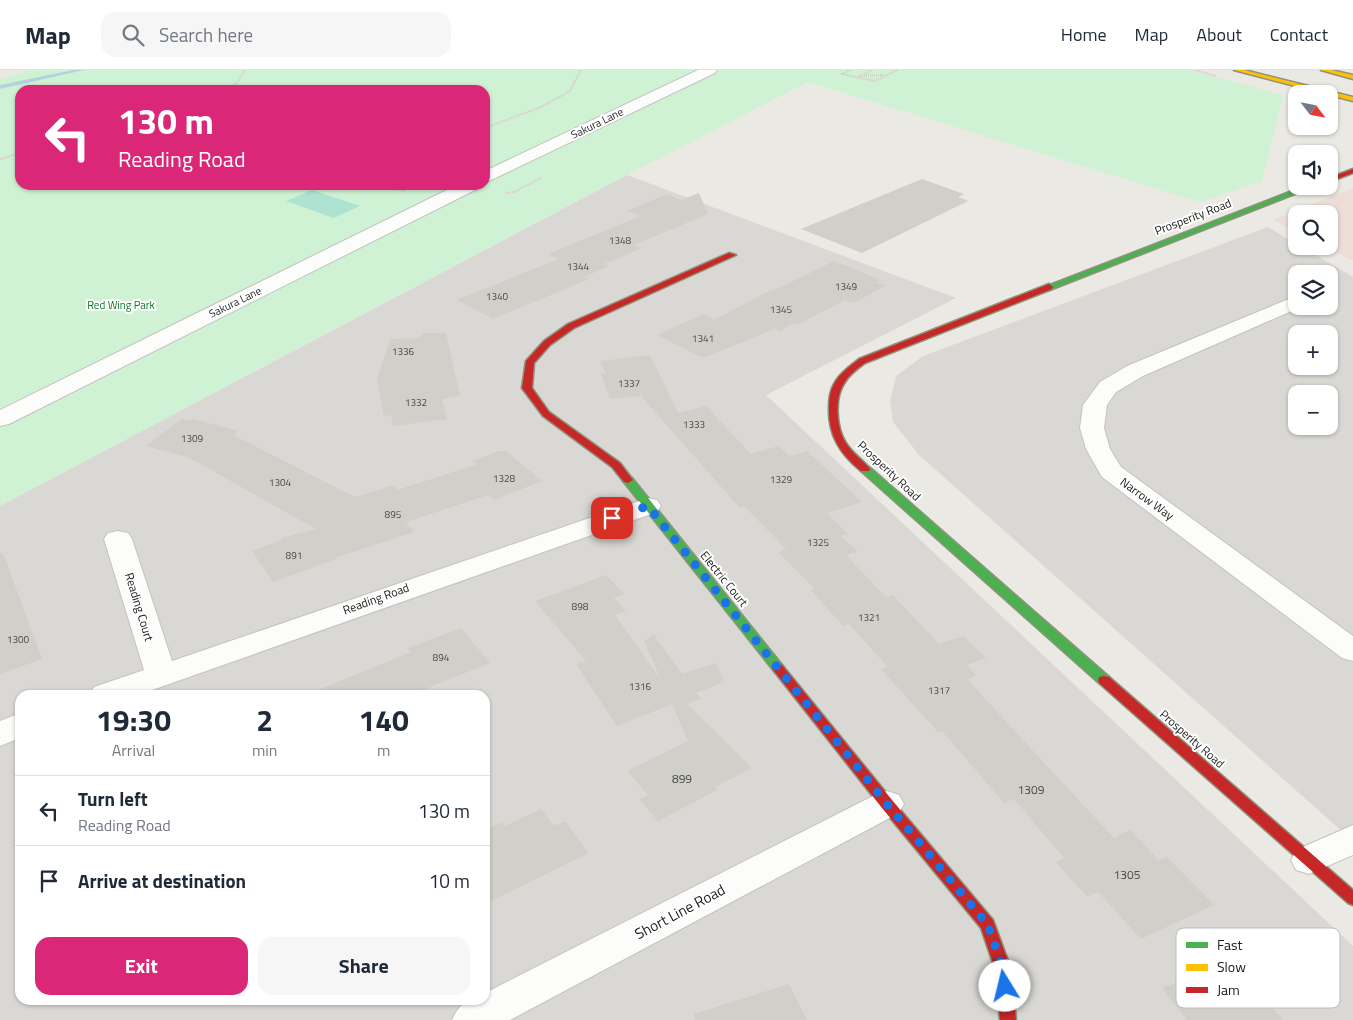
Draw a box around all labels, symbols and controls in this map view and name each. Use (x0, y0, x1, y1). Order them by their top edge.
search box (101, 12, 451, 57)
text: Map (25, 17, 71, 53)
text: Search here (159, 20, 253, 49)
icon: search (119, 21, 147, 49)
text: Home (1061, 21, 1107, 48)
text: Map (1135, 21, 1168, 48)
text: About (1196, 21, 1242, 48)
text: Contact (1270, 21, 1328, 48)
north arrow (1288, 85, 1338, 135)
map controls (1288, 85, 1338, 435)
text: 130 m (118, 94, 214, 148)
street label: Sakura Lane (568, 103, 626, 143)
icon: left (35, 105, 100, 170)
text: Reading Road (118, 142, 246, 176)
button: sound (1288, 145, 1338, 195)
street label: Prosperity Road (1152, 193, 1234, 240)
button: search (1288, 205, 1338, 255)
house number: 1348 (609, 233, 632, 248)
house number: 1344 (567, 259, 590, 274)
button: layers (1288, 265, 1338, 315)
house number: 1349 (835, 279, 858, 294)
street label: Sakura Lane (206, 282, 264, 322)
house number: 1340 (486, 289, 509, 304)
park label: Red Wing Park (87, 297, 156, 313)
house number: 1345 (770, 302, 793, 317)
button: + (1288, 325, 1338, 375)
house number: 1341 (692, 331, 714, 346)
house number: 1336 (392, 344, 415, 359)
house number: 1337 (618, 376, 640, 391)
button: − (1288, 385, 1338, 435)
house number: 1332 (405, 395, 427, 410)
house number: 1333 (683, 417, 705, 432)
house number: 1309 (181, 431, 204, 446)
street label: Prosperity Road (853, 436, 925, 505)
house number: 1328 (493, 471, 516, 486)
house number: 1329 (770, 472, 793, 487)
street label: Narrow Way (1116, 473, 1178, 525)
house number: 1304 (269, 475, 292, 490)
pin (591, 497, 633, 539)
icon: arrive (598, 504, 626, 532)
house number: 895 (385, 507, 402, 522)
house number: 1325 (807, 535, 830, 550)
street label: Electric Court (696, 547, 753, 611)
house number: 891 (286, 548, 302, 563)
street label: Reading Court (120, 570, 159, 644)
street label: Reading Road (340, 578, 412, 619)
house number: 898 (572, 599, 589, 614)
house number: 1321 (858, 610, 880, 625)
house number: 1300 (7, 632, 30, 647)
house number: 894 (433, 650, 450, 665)
house number: 1316 (629, 679, 652, 694)
house number: 1317 (928, 683, 950, 698)
text: 19:30 (96, 697, 171, 743)
text: 2 (256, 697, 273, 743)
text: 140 (359, 697, 409, 743)
street label: Prosperity Road (1156, 705, 1229, 772)
text: Arrival (112, 738, 155, 762)
text: min (252, 738, 277, 762)
text: m (377, 738, 390, 762)
house number: 899 (672, 769, 692, 788)
house number: 1309 (1018, 780, 1045, 799)
text: Turn left (78, 784, 148, 813)
text: 130 m (418, 796, 470, 825)
icon: left (35, 797, 63, 825)
text: Reading Road (78, 813, 171, 837)
house number: 1305 (1114, 865, 1141, 884)
text: Arrive at destination (78, 866, 246, 895)
text: 10 m (429, 866, 470, 895)
icon: arrive (35, 867, 63, 895)
street label: Short Line Road (630, 878, 729, 945)
legend (1176, 928, 1340, 1008)
text: Fast (1217, 934, 1242, 955)
button: Exit (35, 937, 248, 995)
button: Share (258, 937, 470, 995)
text: Slow (1217, 956, 1246, 977)
position arrow (978, 959, 1030, 1011)
text: Jam (1217, 979, 1240, 1000)

